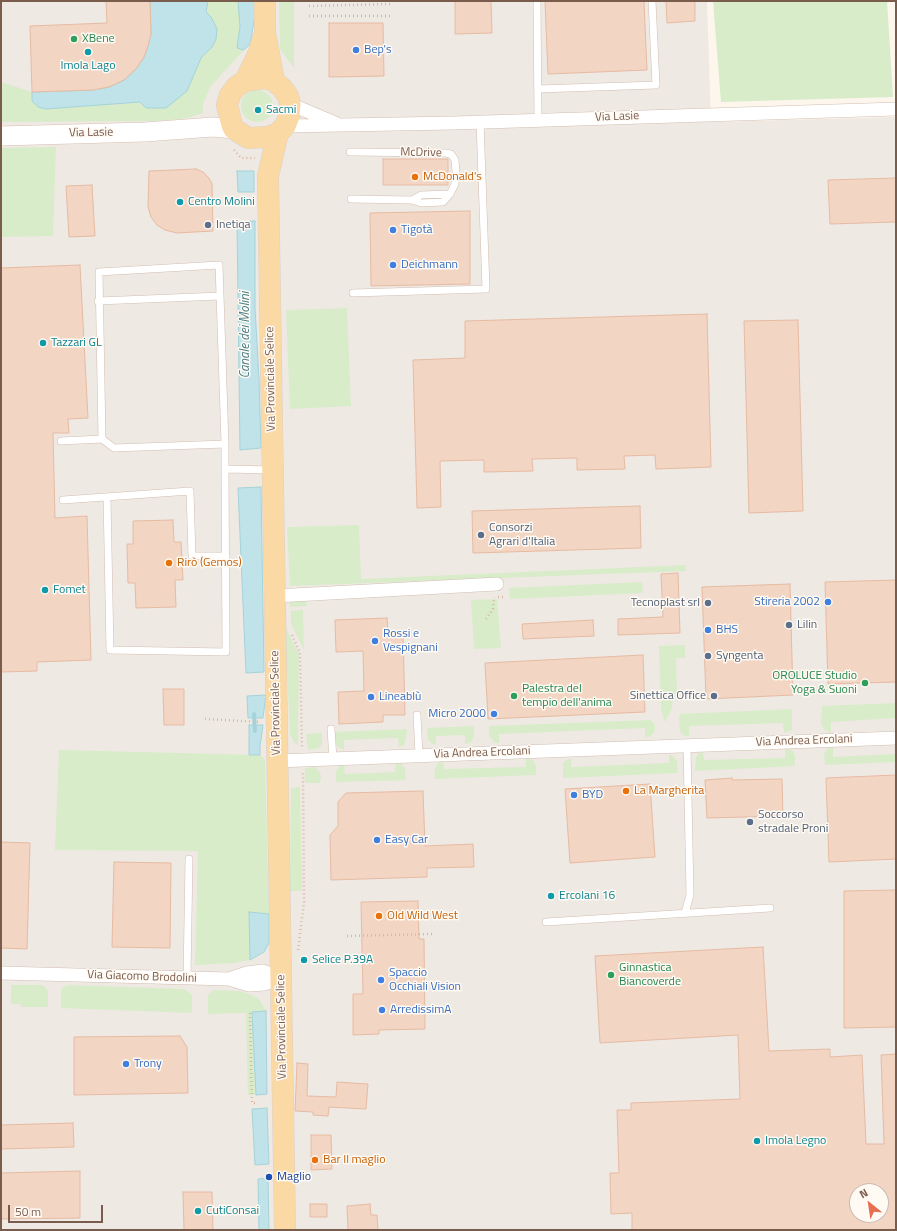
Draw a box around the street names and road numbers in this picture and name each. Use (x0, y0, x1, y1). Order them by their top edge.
street label: Via Lasie (595, 109, 639, 125)
street label: Via Lasie (69, 125, 113, 141)
street label: McDrive (400, 145, 442, 161)
street label: Via Provinciale Selice (263, 326, 279, 432)
street label: Via Provinciale Selice (268, 650, 284, 756)
street label: Via Andrea Ercolani (755, 732, 853, 750)
street label: Via Andrea Ercolani (433, 744, 531, 762)
street label: Via Giacomo Brodolini (87, 968, 197, 986)
street label: Via Provinciale Selice (274, 974, 290, 1080)

